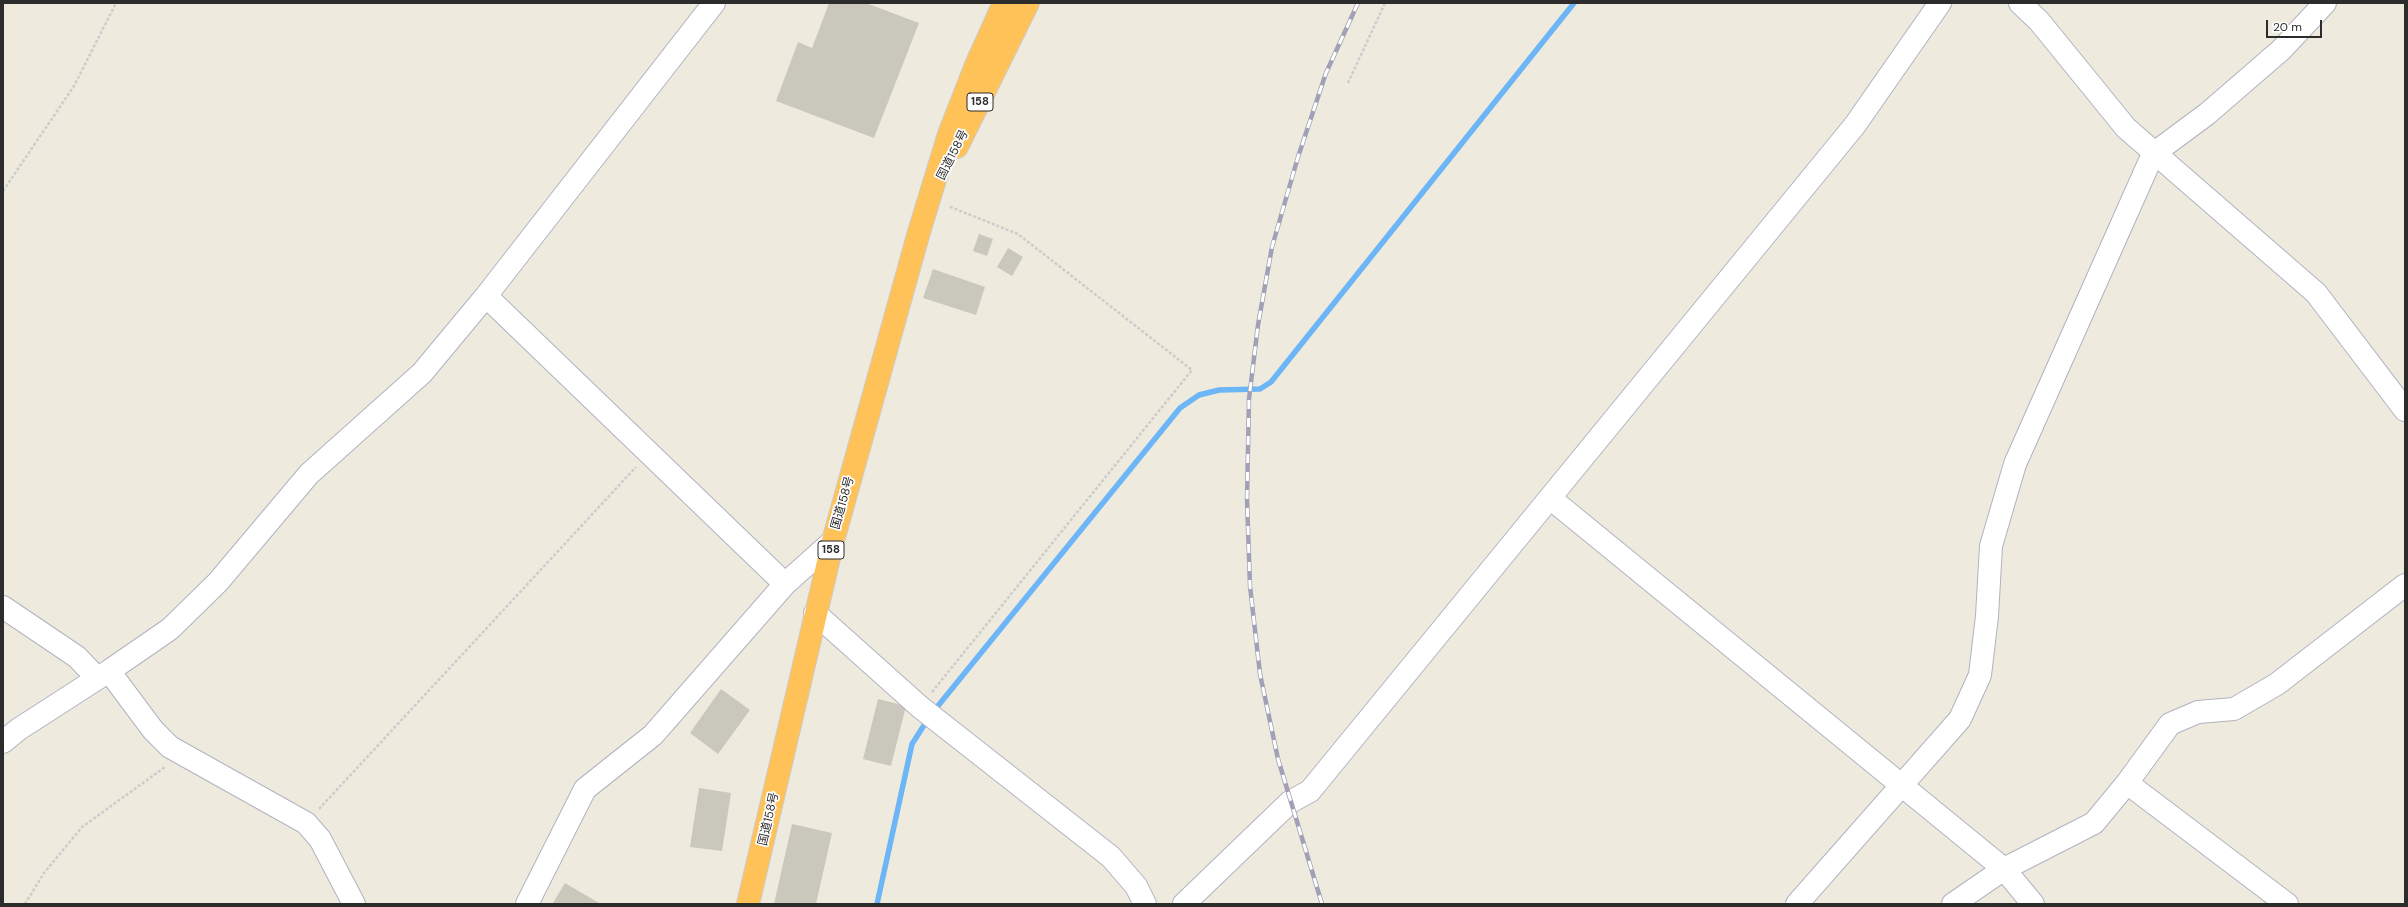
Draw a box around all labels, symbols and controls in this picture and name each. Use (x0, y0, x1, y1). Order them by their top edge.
scale bar (2268, 12, 2324, 38)
text: 20 m (2273, 19, 2302, 35)
road number: 158 (967, 93, 993, 111)
street label: 国道158号 (934, 128, 972, 182)
street label: 国道158号 (829, 475, 857, 531)
road number: 158 (818, 541, 844, 559)
street label: 国道158号 (756, 791, 782, 847)

